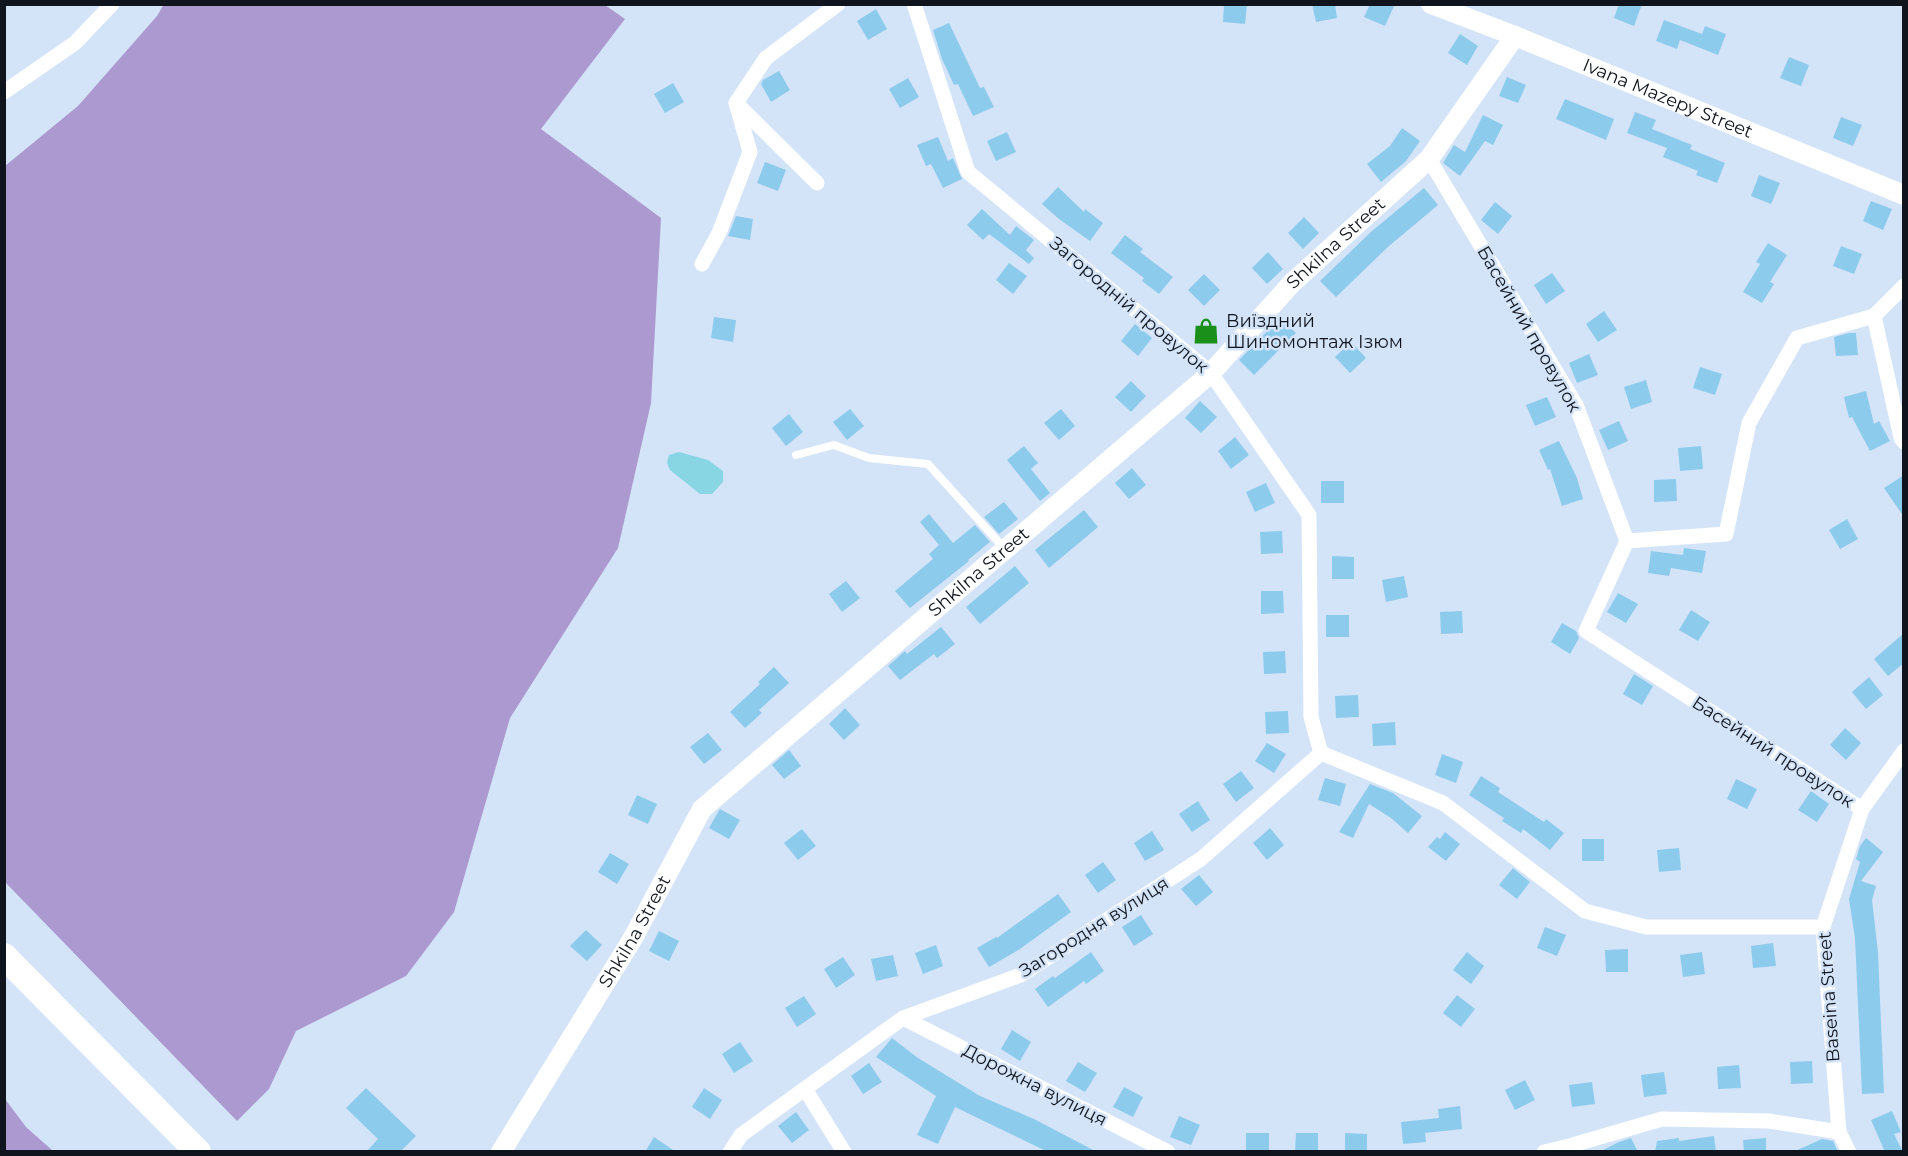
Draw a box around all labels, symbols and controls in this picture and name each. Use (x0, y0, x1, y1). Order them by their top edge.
street label: Ivana Mazepy Street (1580, 54, 1756, 143)
street label: Shkilna Street (1282, 193, 1390, 294)
street label: Загородній провулок (1045, 232, 1213, 378)
street label: Басейний провулок (1472, 242, 1586, 417)
place label: Виїздний Шиномонтаж Ізюм (1226, 310, 1403, 353)
shop icon: Виїздний Шиномонтаж Ізюм (1191, 316, 1221, 346)
street label: Shkilna Street (924, 523, 1034, 621)
street label: Басейний провулок (1688, 691, 1858, 813)
street label: Shkilna Street (594, 872, 675, 992)
street label: Загородня вулиця (1015, 872, 1173, 982)
street label: Baseina Street (1813, 931, 1845, 1063)
street label: Дорожна вулиця (959, 1039, 1111, 1131)

